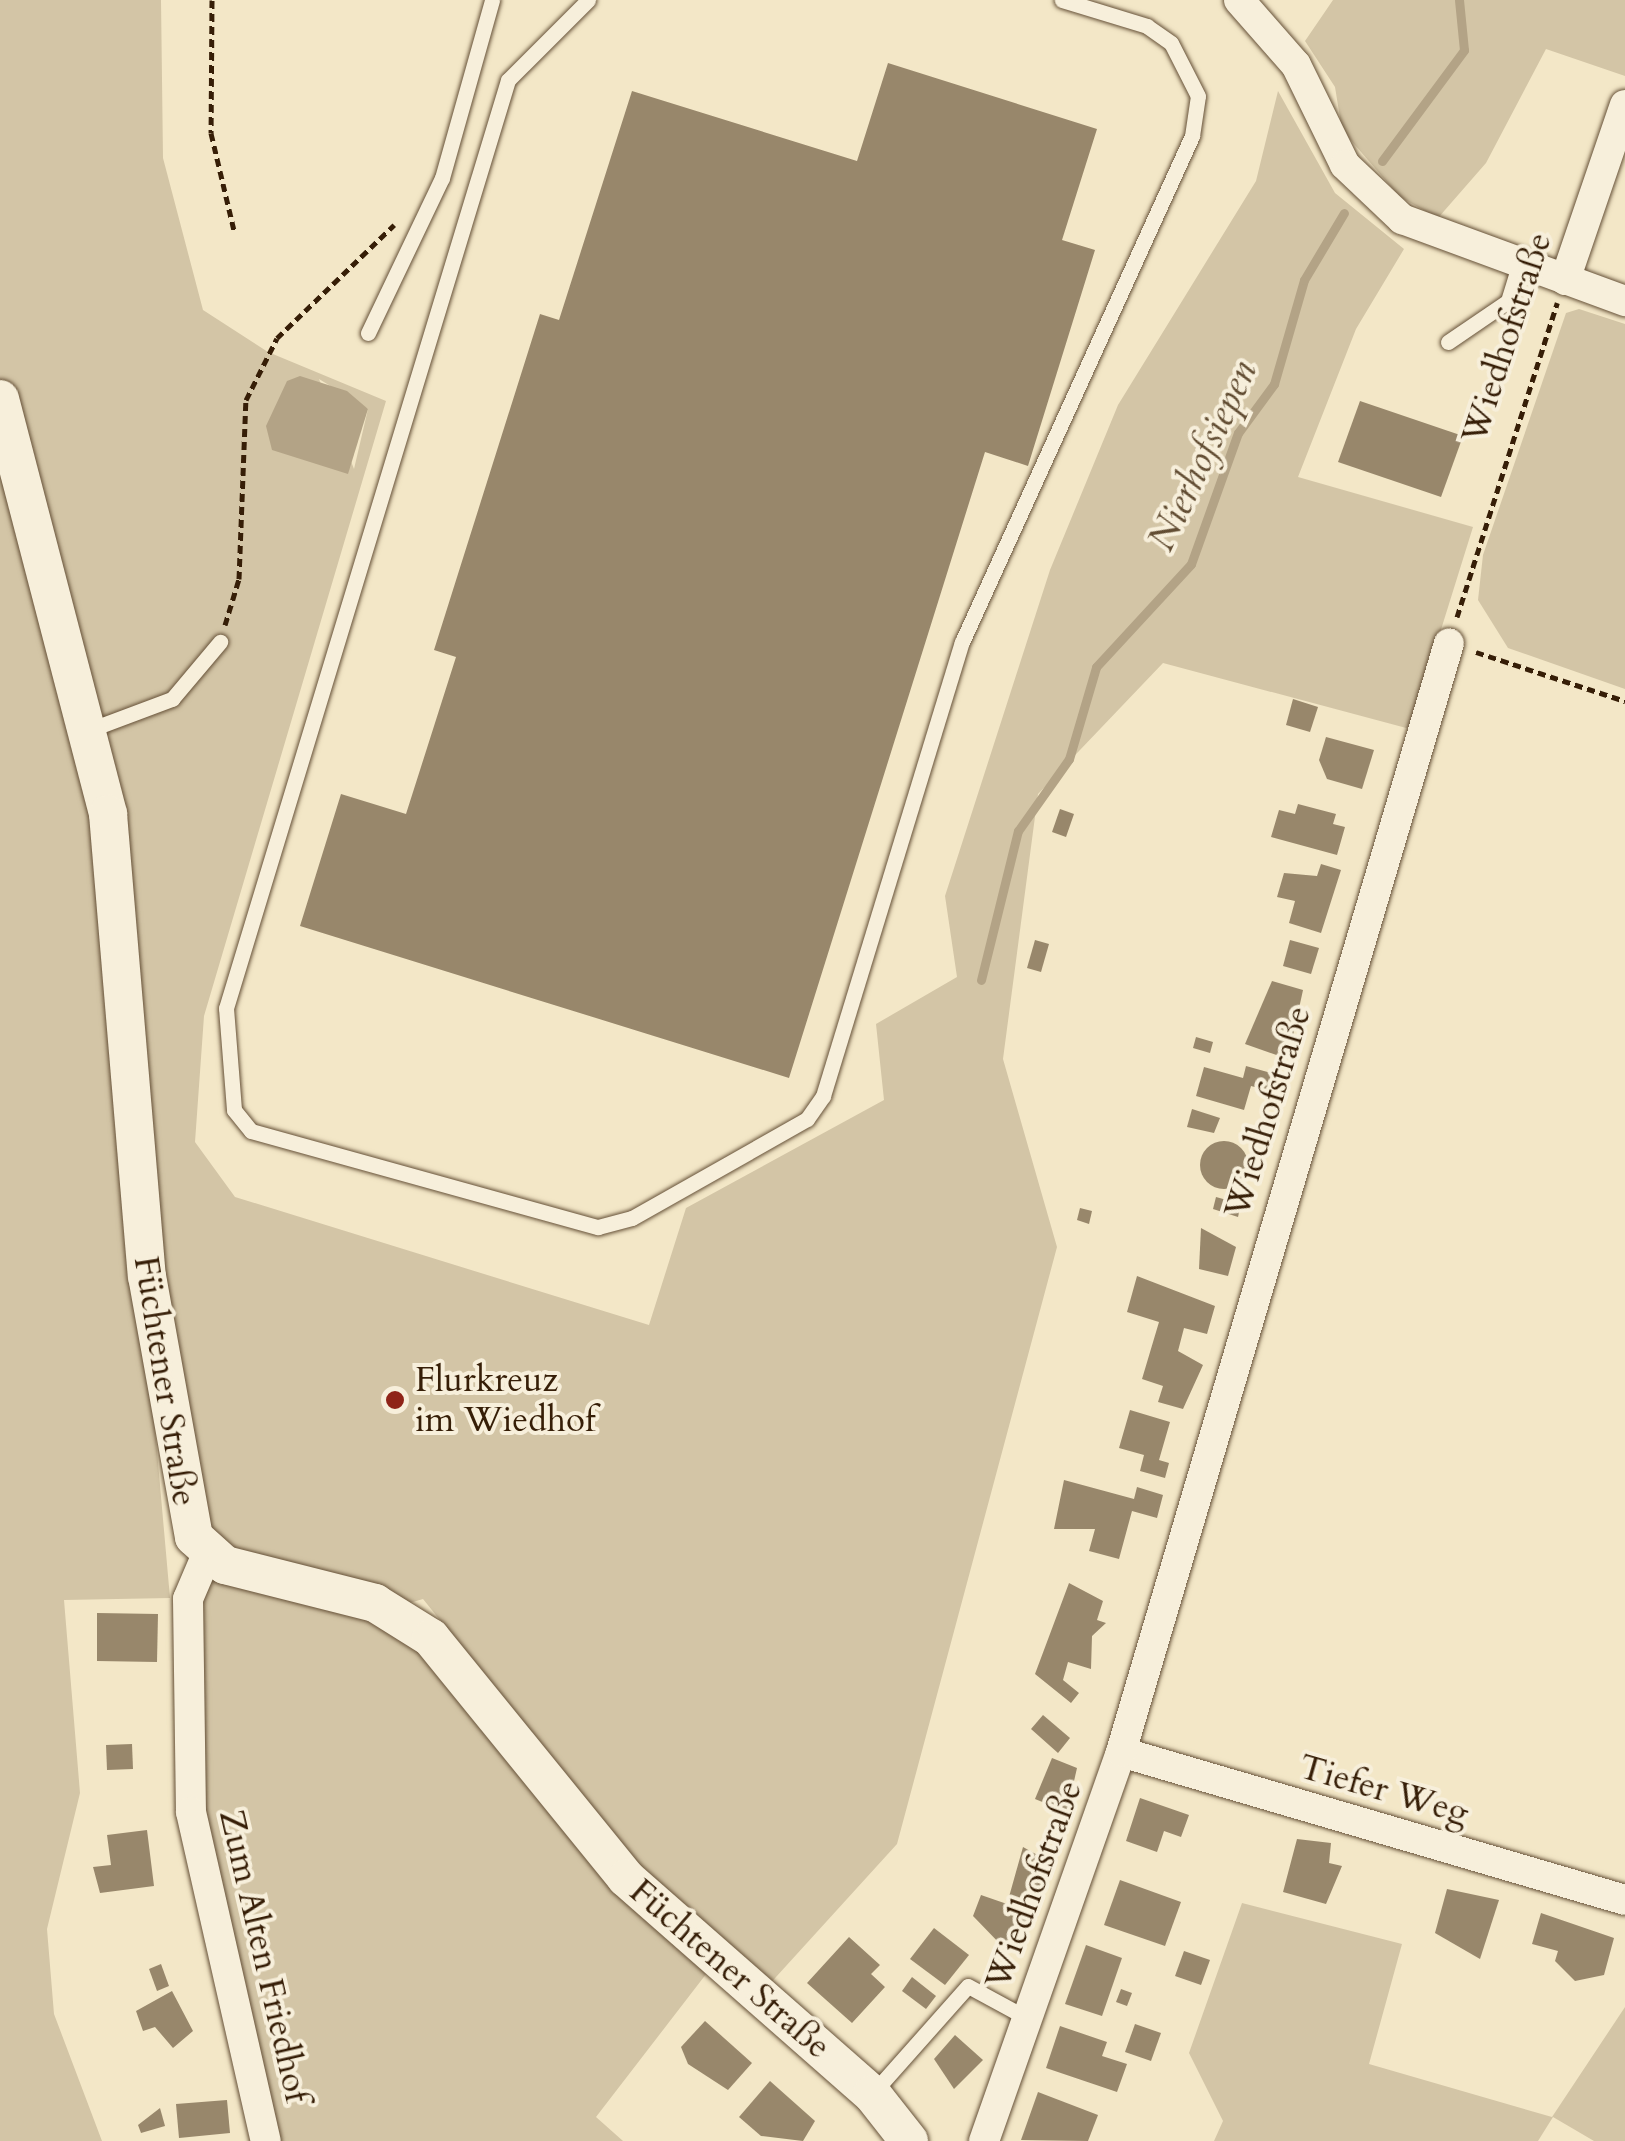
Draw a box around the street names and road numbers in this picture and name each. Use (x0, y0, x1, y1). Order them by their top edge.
street label: Wiedhofstraße (1453, 227, 1561, 449)
street label: Wiedhofstraße (1216, 1001, 1320, 1223)
street label: Füchtener Straße (125, 1253, 205, 1509)
street label: Tiefer Weg (1294, 1746, 1474, 1834)
street label: Wiedhofstraße (977, 1775, 1091, 1995)
street label: Zum Alten Friedhof (210, 1806, 318, 2106)
street label: Füchtener Straße (621, 1870, 839, 2068)

